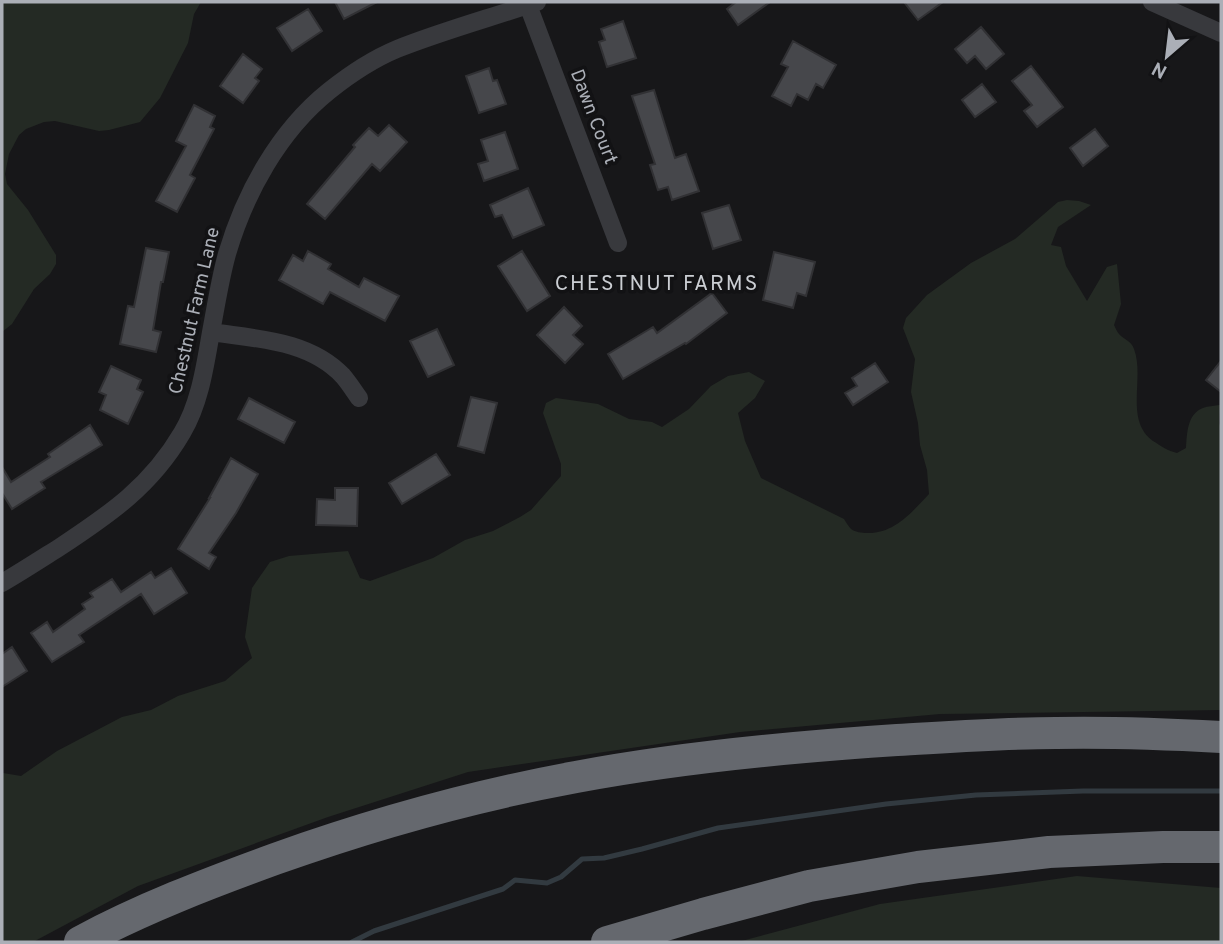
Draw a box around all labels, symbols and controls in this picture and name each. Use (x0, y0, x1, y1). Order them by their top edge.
north arrow (1132, 21, 1202, 91)
text: N (1148, 55, 1172, 83)
street label: Dawn Court (564, 66, 622, 168)
street label: Chestnut Farm Lane (164, 225, 226, 397)
district label: CHESTNUT FARMS (555, 271, 759, 298)

